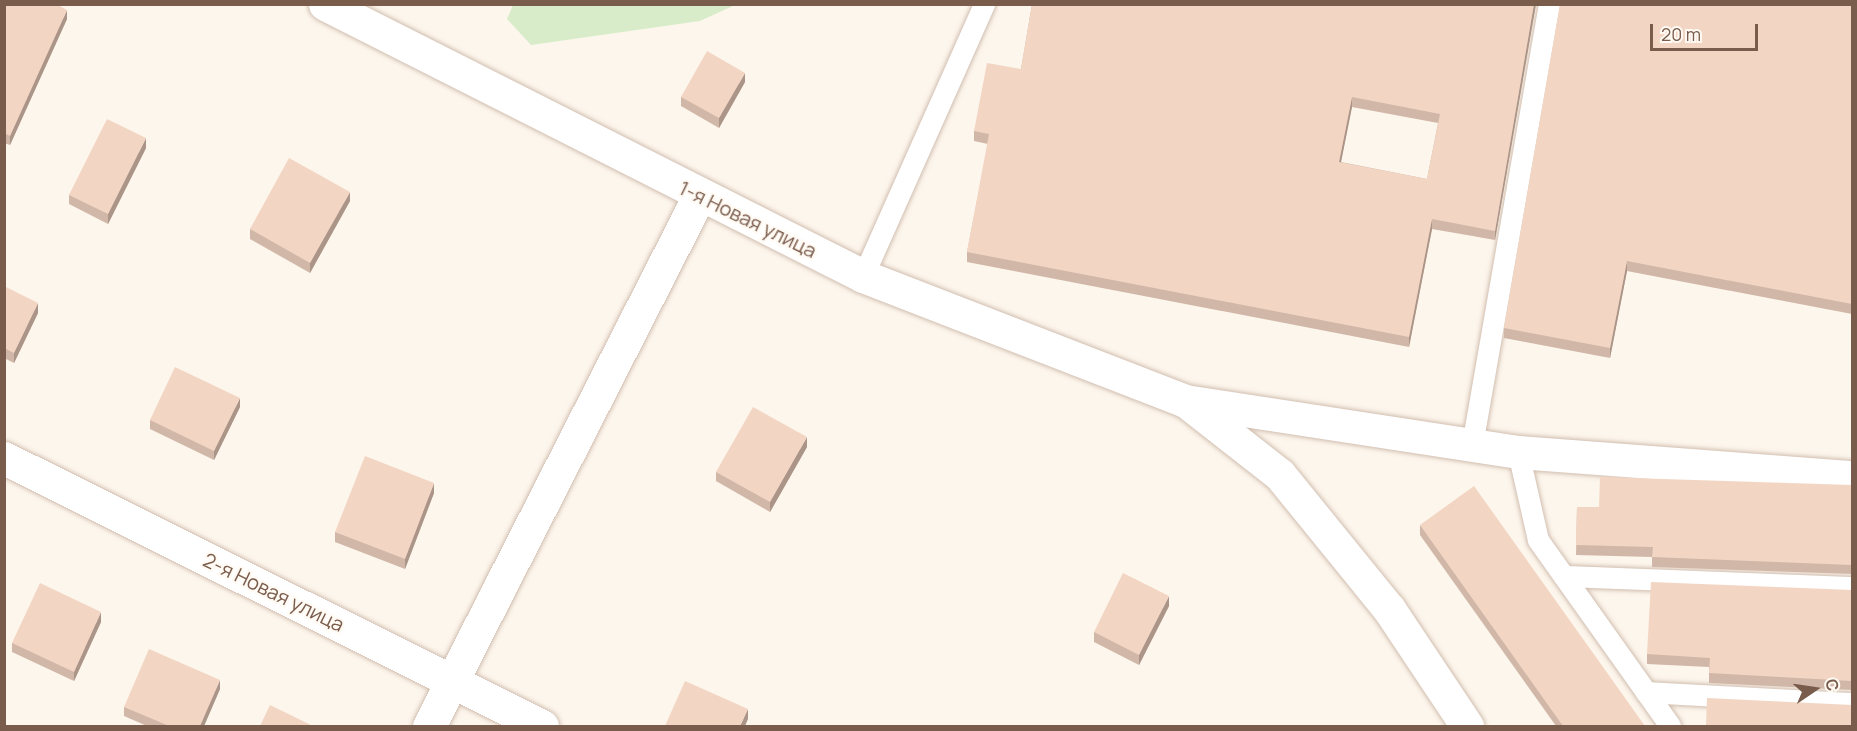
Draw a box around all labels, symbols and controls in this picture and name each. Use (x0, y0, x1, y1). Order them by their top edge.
scale bar (1653, 12, 1761, 50)
text: 20 m (1661, 22, 1701, 46)
street label: 1-я Новая улица (675, 175, 821, 263)
street label: 2-я Новая улица (200, 548, 348, 636)
north arrow (1785, 659, 1845, 719)
text: С (1820, 677, 1845, 693)

